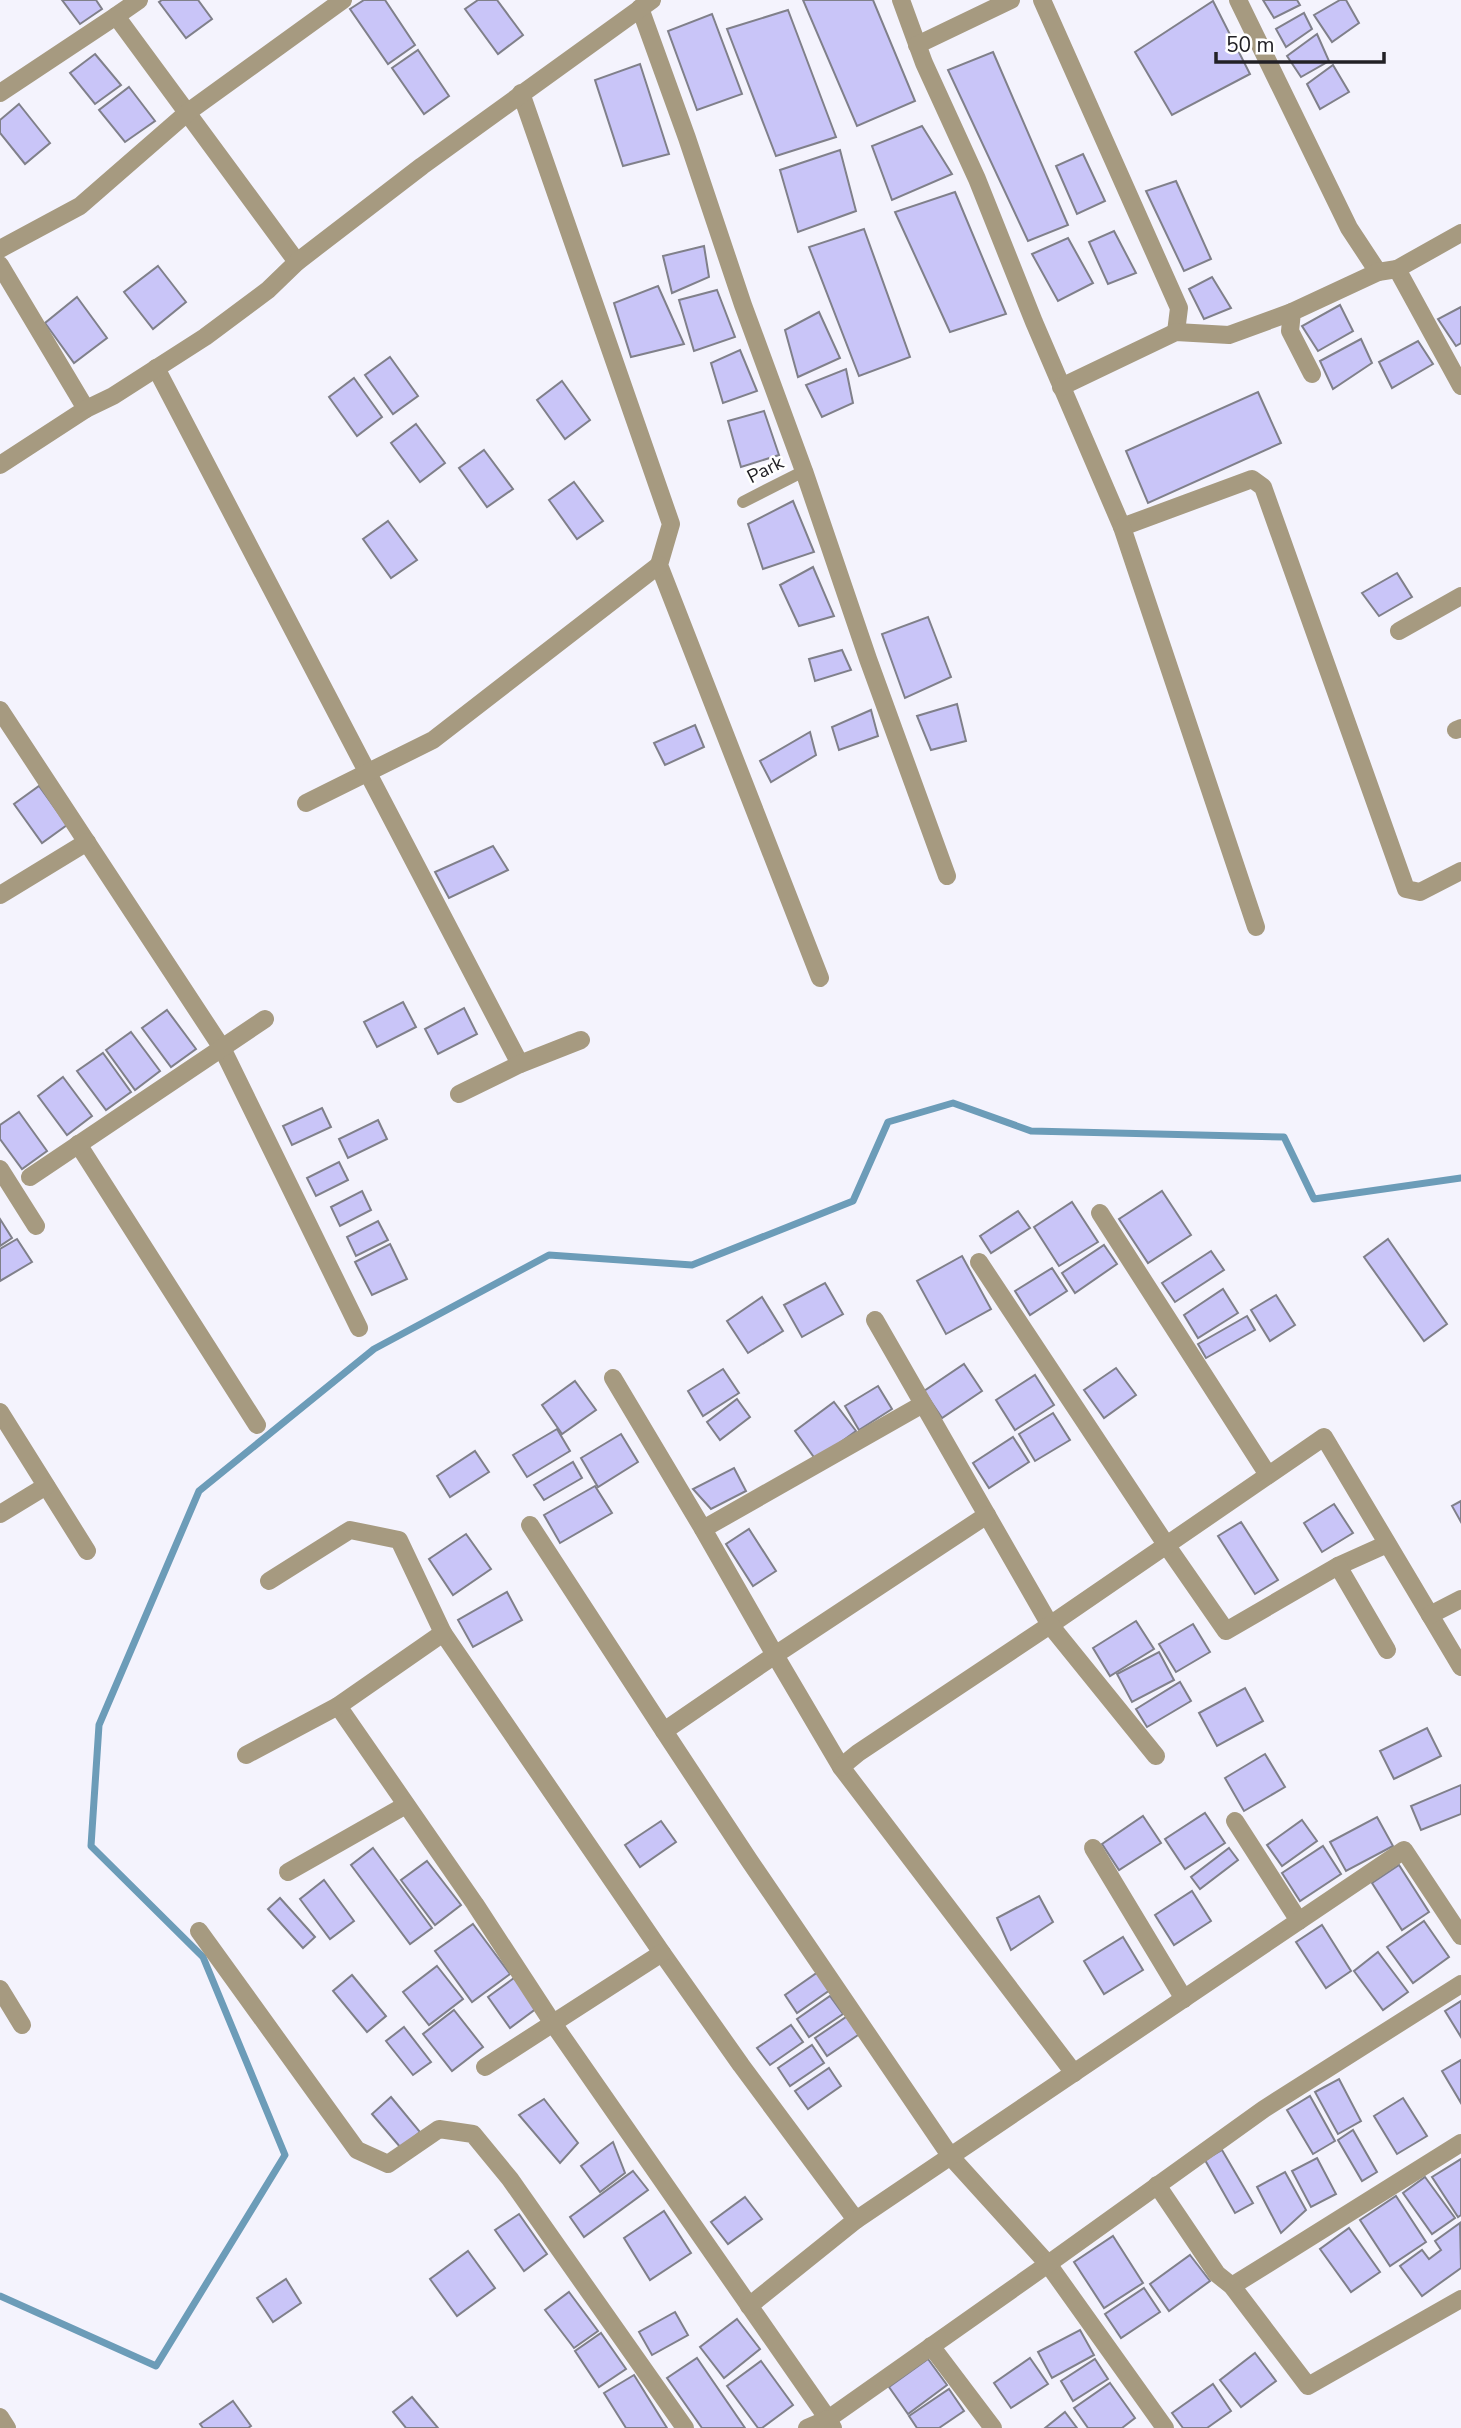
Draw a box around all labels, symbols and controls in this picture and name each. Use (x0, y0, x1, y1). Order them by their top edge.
scale bar (1216, 21, 1384, 65)
text: 50 m (1226, 31, 1275, 59)
street label: Park (743, 449, 789, 490)

